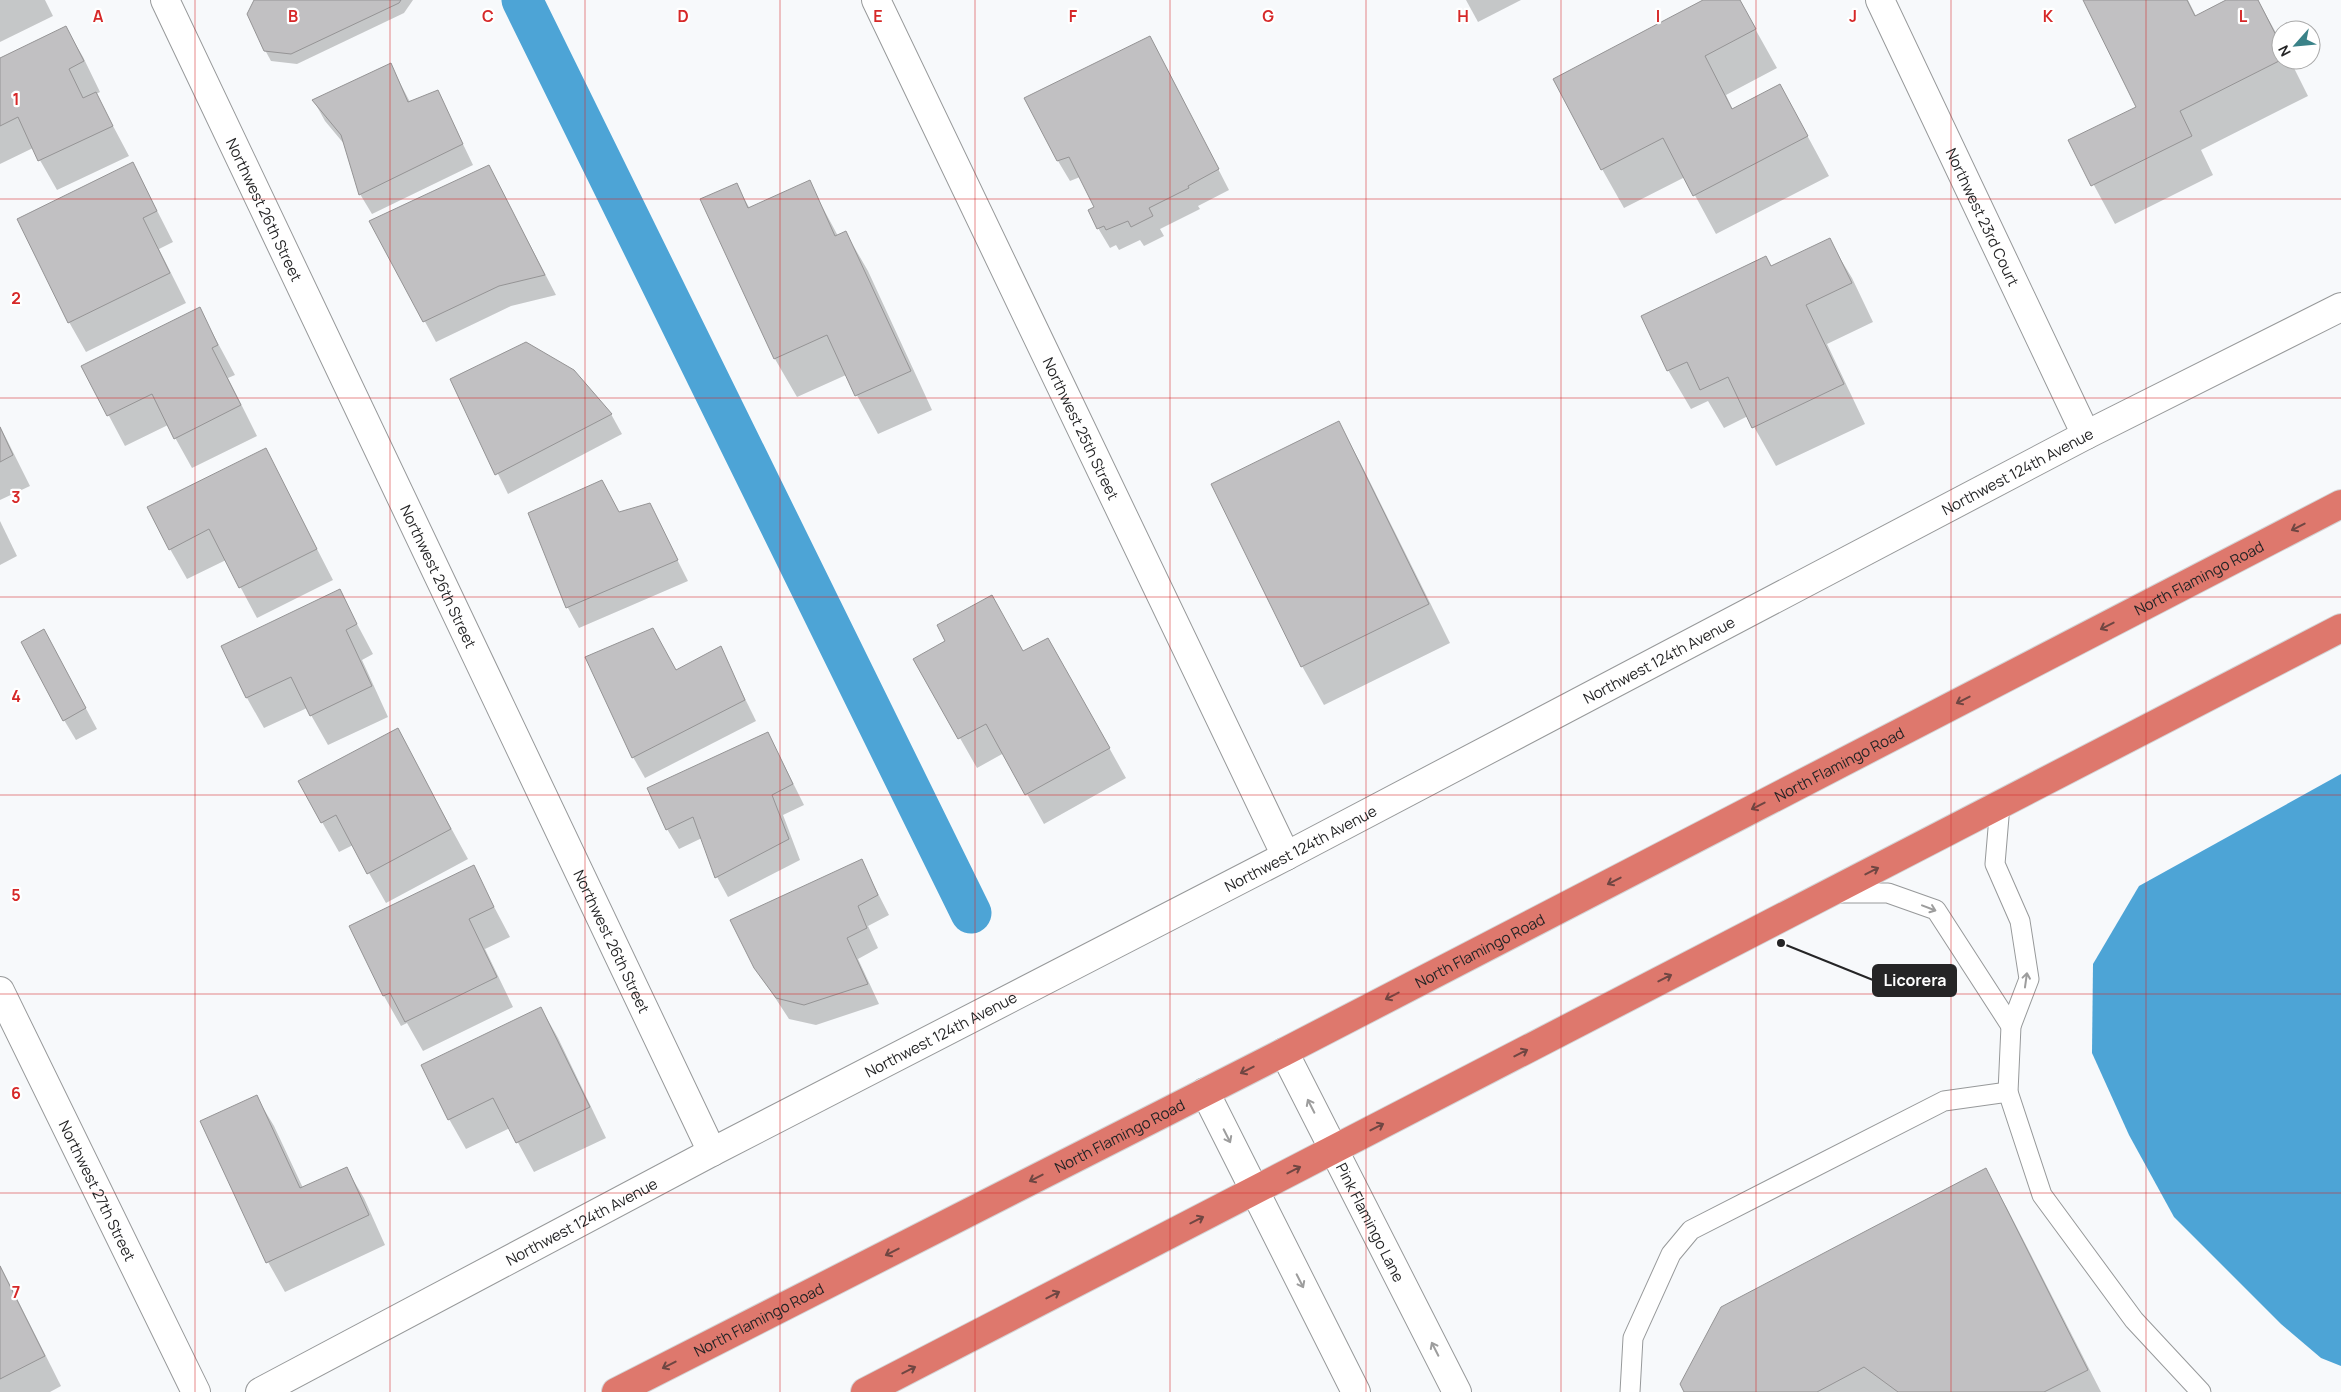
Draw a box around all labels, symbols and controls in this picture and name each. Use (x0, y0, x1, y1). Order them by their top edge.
text: A (93, 5, 104, 27)
text: B (288, 5, 298, 27)
text: C (482, 5, 494, 27)
text: D (677, 5, 689, 27)
text: E (873, 5, 883, 27)
text: F (1069, 5, 1078, 27)
text: G (1262, 5, 1274, 27)
text: H (1457, 5, 1469, 27)
text: I (1656, 5, 1660, 27)
text: J (1849, 5, 1857, 27)
text: K (2043, 5, 2054, 27)
text: L (2239, 5, 2248, 27)
north arrow (2271, 20, 2321, 70)
text: N (2273, 42, 2295, 60)
text: 1 (12, 88, 20, 110)
street label: Northwest 26th Street (221, 134, 308, 285)
street label: Northwest 23rd Court (1941, 144, 2024, 289)
text: 2 (11, 287, 21, 309)
street label: Northwest 25th Street (1038, 354, 1124, 503)
street label: Northwest 124th Avenue (1938, 422, 2097, 520)
text: 3 (11, 486, 21, 508)
street label: Northwest 26th Street (396, 501, 482, 651)
one-way arrow (2290, 522, 2305, 532)
street label: North Flamingo Road (2130, 535, 2267, 620)
street label: Northwest 124th Avenue (1579, 611, 1739, 708)
one-way arrow (2100, 622, 2115, 631)
text: 4 (11, 685, 21, 707)
one-way arrow (1955, 695, 1970, 705)
street label: North Flamingo Road (1771, 722, 1908, 806)
street label: Northwest 124th Avenue (1221, 800, 1380, 896)
one-way arrow (1751, 802, 1766, 811)
street label: Northwest 26th Street (569, 866, 655, 1016)
one-way arrow (1864, 866, 1879, 875)
one-way arrow (1606, 876, 1621, 886)
text: 5 (11, 884, 21, 906)
one-way arrow (1921, 903, 1936, 913)
street label: North Flamingo Road (1411, 908, 1548, 993)
callout: Licorera (1873, 965, 1956, 996)
text: Licorera (1883, 969, 1947, 991)
one-way arrow (2022, 972, 2032, 988)
one-way arrow (1658, 973, 1673, 983)
street label: Northwest 124th Avenue (861, 986, 1021, 1082)
one-way arrow (1384, 991, 1399, 1001)
one-way arrow (1513, 1048, 1528, 1057)
one-way arrow (1240, 1066, 1255, 1076)
text: 6 (11, 1082, 21, 1104)
street label: North Flamingo Road (1051, 1094, 1188, 1178)
one-way arrow (1306, 1099, 1316, 1114)
street label: Northwest 27th Street (54, 1116, 141, 1264)
one-way arrow (1369, 1122, 1384, 1132)
one-way arrow (1222, 1128, 1232, 1143)
street label: Pink Flamingo Lane (1332, 1159, 1410, 1286)
one-way arrow (1286, 1165, 1301, 1174)
street label: Northwest 124th Avenue (502, 1172, 661, 1270)
one-way arrow (1029, 1173, 1044, 1183)
one-way arrow (1189, 1215, 1204, 1224)
one-way arrow (884, 1247, 899, 1257)
one-way arrow (1296, 1273, 1305, 1288)
street label: North Flamingo Road (690, 1278, 827, 1361)
text: 7 (12, 1281, 20, 1303)
one-way arrow (1045, 1290, 1060, 1299)
one-way arrow (1430, 1341, 1440, 1356)
one-way arrow (662, 1361, 677, 1370)
one-way arrow (901, 1365, 916, 1375)

